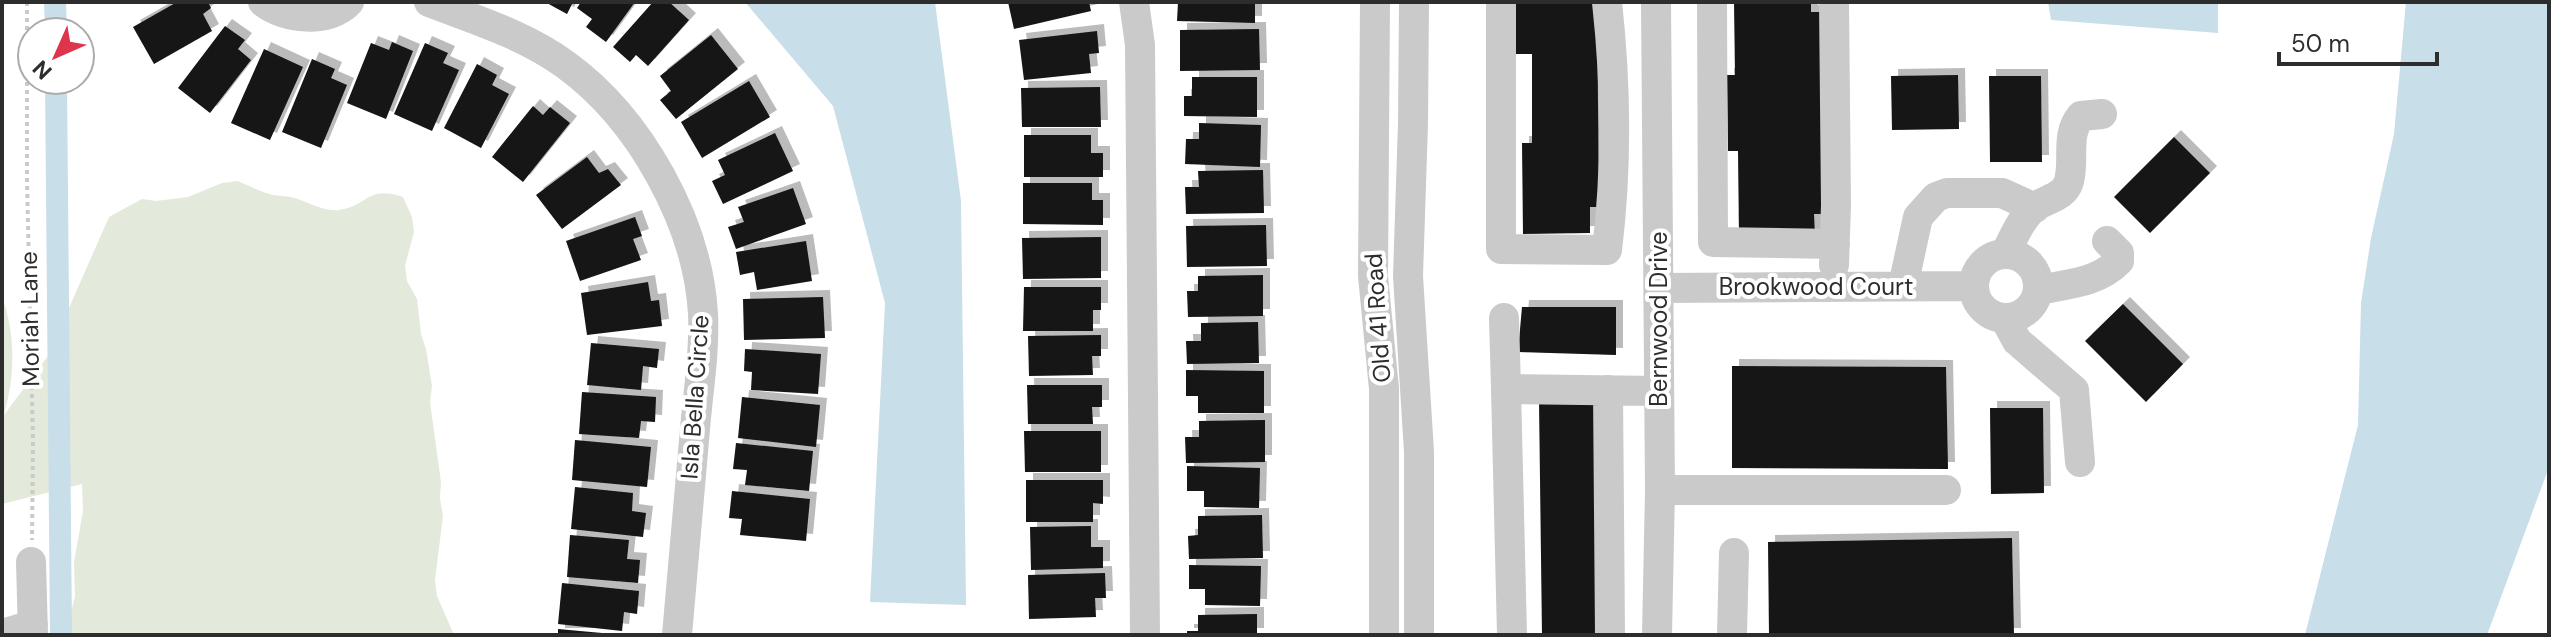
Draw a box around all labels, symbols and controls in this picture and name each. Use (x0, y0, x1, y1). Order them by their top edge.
north arrow (16, 16, 96, 96)
scale bar (2279, 16, 2437, 66)
text: 50 m (2291, 28, 2350, 59)
text: N (26, 54, 58, 86)
street label: Bernwood Drive (1643, 231, 1674, 407)
street label: Moriah Lane (13, 251, 46, 387)
street label: Old 41 Road (1358, 252, 1397, 384)
street label: Brookwood Court (1719, 271, 1913, 302)
street label: Isla Bella Circle (673, 314, 716, 480)

